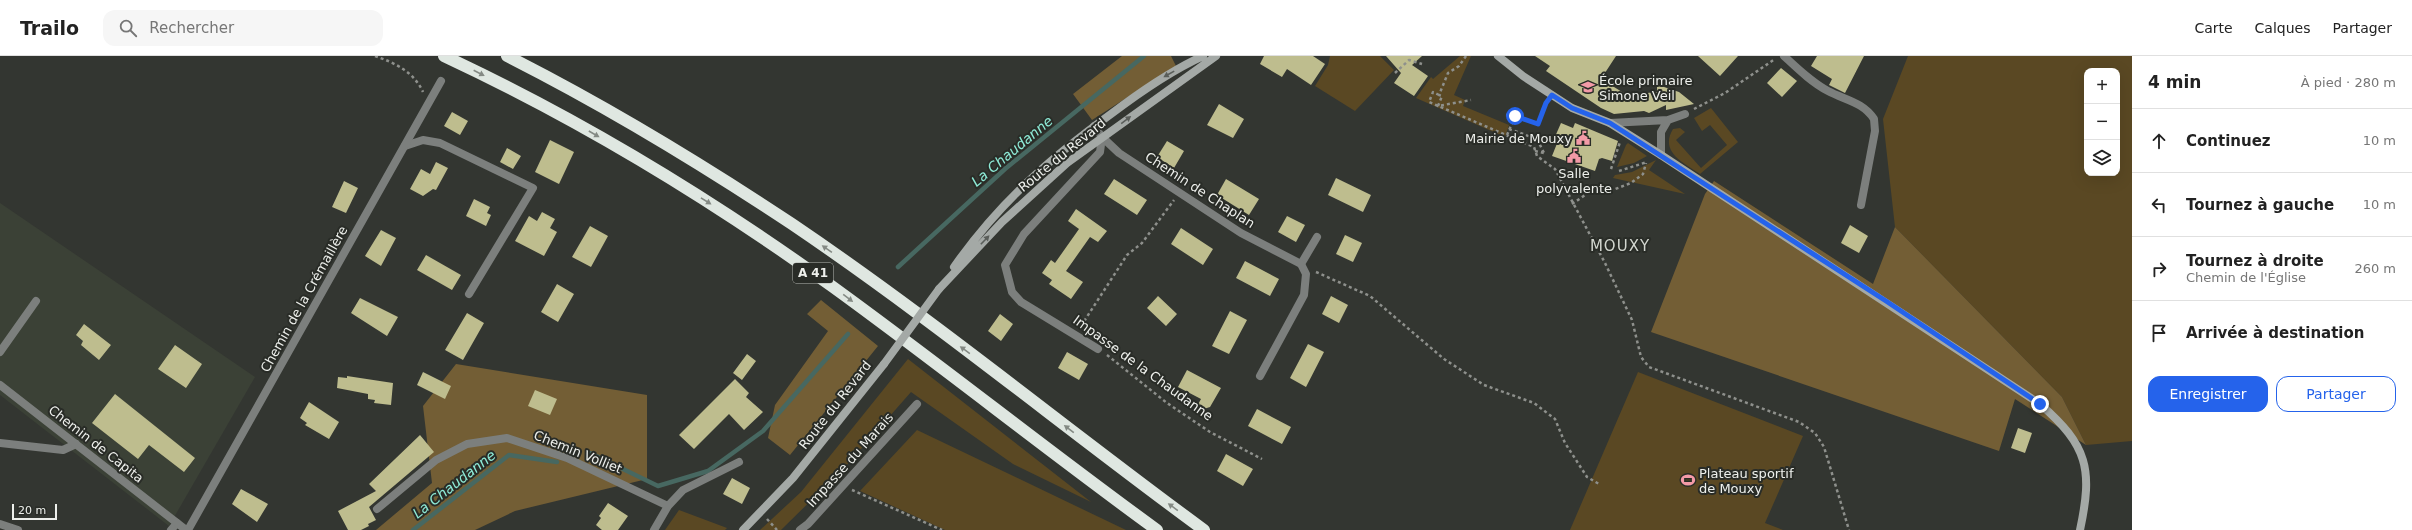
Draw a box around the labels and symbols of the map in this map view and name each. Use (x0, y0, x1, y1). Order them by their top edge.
one-way arrow (474, 70, 485, 76)
one-way arrow (1163, 71, 1175, 78)
place label: École primaire Simone Veil (1599, 73, 1693, 103)
school or university icon: École primaire Simone Veil (1580, 79, 1596, 95)
route start (1506, 107, 1524, 125)
water label: La Chaudanne (968, 112, 1056, 190)
street label: Route du Revard (1015, 115, 1109, 195)
one-way arrow (1120, 115, 1131, 124)
public building icon: Mairie de Mouxy (1575, 130, 1591, 146)
one-way arrow (588, 131, 600, 138)
place label: Mairie de Mouxy (1465, 131, 1572, 146)
public building icon: Salle polyvalente (1566, 148, 1582, 164)
street label: Chemin de Chaplan (1142, 149, 1258, 231)
place label: Salle polyvalente (1536, 166, 1612, 196)
one-way arrow (701, 197, 711, 205)
street label: Chemin de la Crémaillère (258, 223, 350, 375)
one-way arrow (980, 236, 989, 245)
district label: MOUXY (1590, 237, 1650, 255)
one-way arrow (821, 245, 832, 253)
road number: A 41 (793, 263, 833, 283)
one-way arrow (842, 294, 853, 302)
street label: Impasse de la Chaudanne (1070, 312, 1216, 424)
one-way arrow (960, 346, 971, 354)
street label: Route du Revard (796, 358, 874, 452)
route end (2031, 395, 2049, 413)
street label: Chemin de Capita (46, 402, 146, 486)
street label: Impasse du Marais (804, 410, 897, 510)
one-way arrow (1063, 425, 1074, 433)
street label: Chemin Volliet (532, 427, 624, 477)
water label: La Chaudanne (409, 447, 499, 521)
place label: Plateau sportif de Mouxy (1699, 466, 1794, 496)
sports icon: Plateau sportif de Mouxy (1680, 472, 1696, 488)
scale bar (12, 502, 57, 521)
one-way arrow (1167, 503, 1178, 511)

